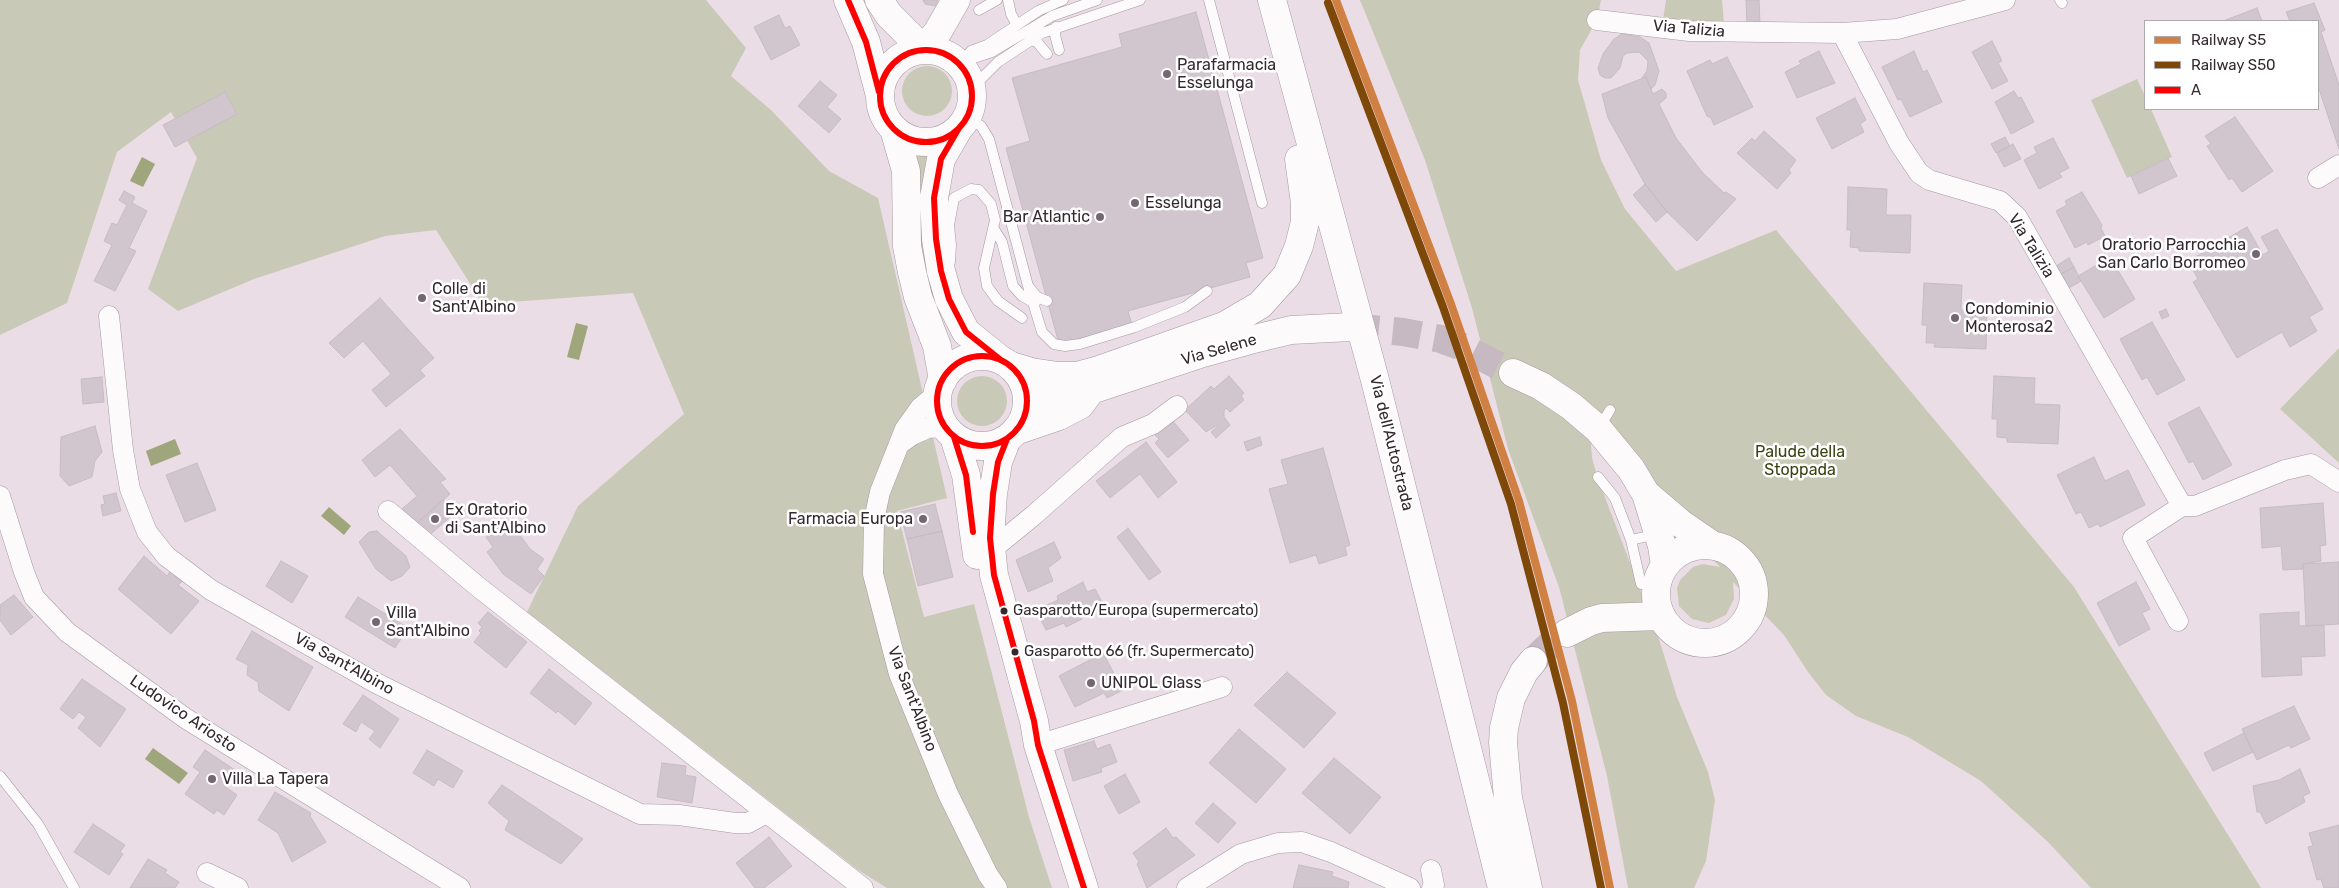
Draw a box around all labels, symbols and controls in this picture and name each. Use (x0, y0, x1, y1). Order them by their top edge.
street label: Via Talizia (1652, 16, 1726, 42)
legend (2144, 20, 2319, 110)
text: Railway S5 (2191, 31, 2266, 49)
place label: Parafarmacia Esselunga (1177, 55, 1276, 93)
text: Railway S50 (2191, 56, 2276, 74)
marker: Parafarmacia Esselunga (1161, 68, 1173, 80)
text: A (2191, 81, 2201, 99)
place label: Esselunga (1145, 193, 1222, 213)
marker: Esselunga (1129, 197, 1141, 209)
place label: Bar Atlantic (1003, 207, 1090, 227)
street label: Via Talizia (2004, 210, 2058, 282)
marker: Bar Atlantic (1094, 211, 1106, 223)
place label: Oratorio Parrocchia San Carlo Borromeo (2098, 235, 2246, 273)
marker: Oratorio Parrocchia San Carlo Borromeo (2250, 248, 2262, 260)
place label: Colle di Sant'Albino (432, 279, 516, 317)
marker: Colle di Sant'Albino (416, 292, 428, 304)
place label: Condominio Monterosa2 (1965, 299, 2054, 337)
marker: Condominio Monterosa2 (1949, 312, 1961, 324)
street label: Via Selene (1179, 330, 1259, 370)
street label: Via dell'Autostrada (1365, 373, 1417, 513)
park label: Palude della Stoppada (1755, 442, 1845, 480)
place label: Ex Oratorio di Sant'Albino (445, 500, 546, 538)
place label: Farmacia Europa (788, 509, 913, 529)
marker: Ex Oratorio di Sant'Albino (429, 513, 441, 525)
marker: Farmacia Europa (917, 513, 929, 525)
place label: Gasparotto/Europa (supermercato) (1013, 602, 1258, 620)
place label: Villa Sant'Albino (386, 603, 470, 641)
marker: Gasparotto/Europa (supermercato) (999, 606, 1009, 616)
marker: Villa Sant'Albino (370, 616, 382, 628)
street label: Via Sant'Albino (291, 629, 397, 699)
place label: Gasparotto 66 (fr. Supermercato) (1024, 643, 1254, 661)
street label: Via Sant'Albino (883, 644, 941, 754)
marker: Gasparotto 66 (fr. Supermercato) (1010, 647, 1020, 657)
street label: Ludovico Ariosto (126, 671, 240, 757)
place label: UNIPOL Glass (1101, 673, 1202, 693)
marker: UNIPOL Glass (1085, 677, 1097, 689)
place label: Villa La Tapera (222, 769, 328, 789)
marker: Villa La Tapera (206, 773, 218, 785)

